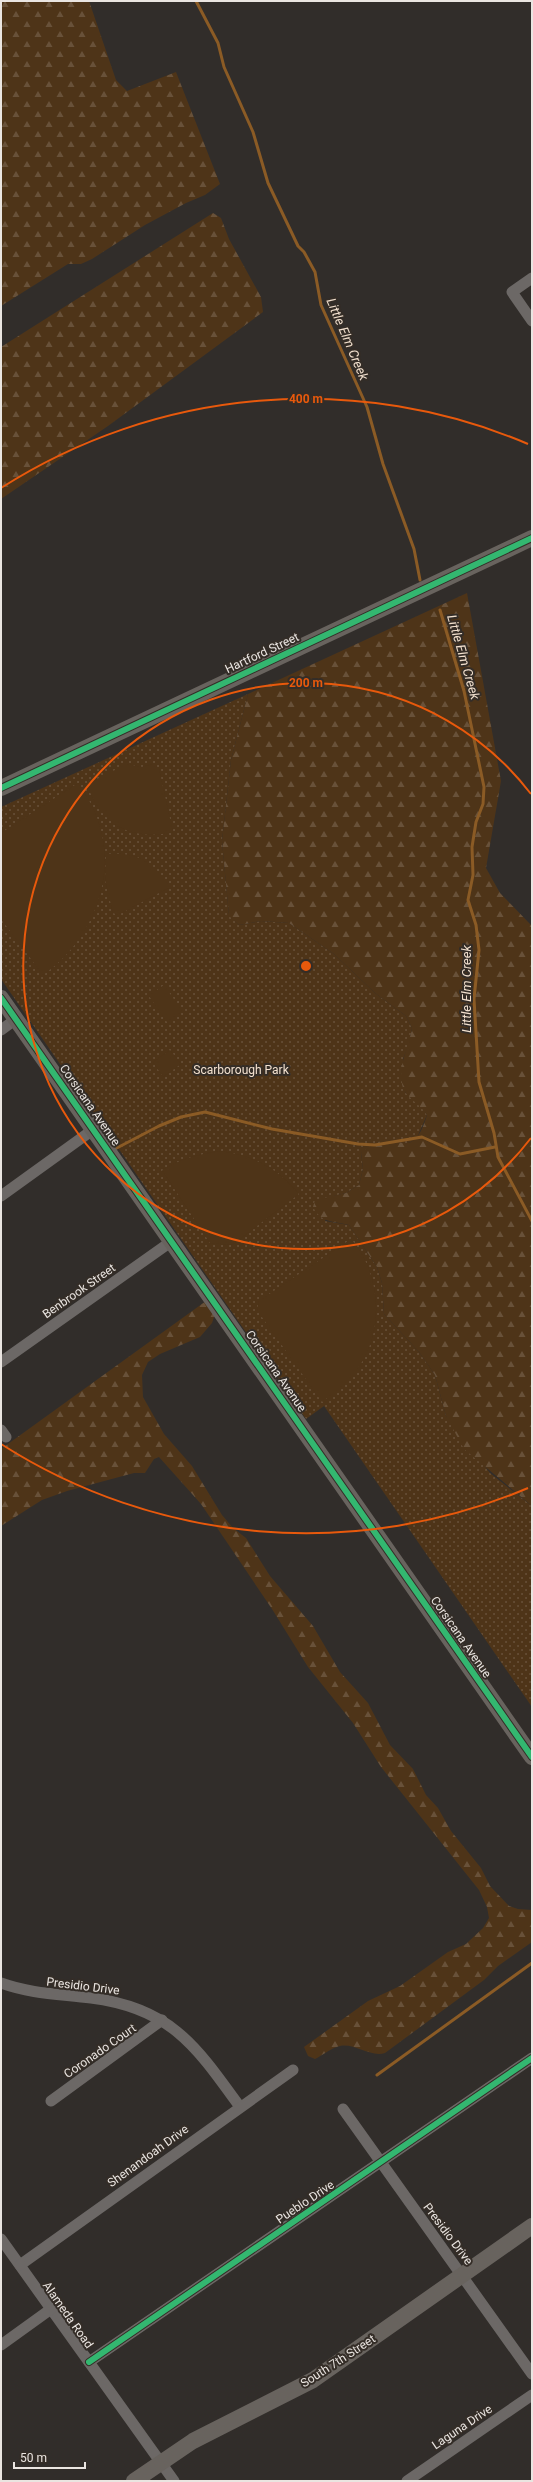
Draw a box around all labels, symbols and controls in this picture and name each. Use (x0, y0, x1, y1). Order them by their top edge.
water label: Little Elm Creek (324, 296, 372, 383)
text: 400 m (289, 392, 323, 406)
water label: Little Elm Creek (444, 613, 483, 702)
street label: Hartford Street (223, 630, 301, 676)
text: 200 m (289, 676, 323, 690)
water label: Little Elm Creek (459, 945, 474, 1033)
centre of rings (299, 959, 313, 973)
street label: Corsicana Avenue (57, 1062, 123, 1148)
park label: Scarborough Park (193, 1063, 290, 1077)
street label: Benbrook Street (40, 1261, 118, 1321)
street label: Corsicana Avenue (243, 1328, 309, 1414)
street label: Corsicana Avenue (428, 1594, 494, 1680)
street label: Presidio Drive (46, 1975, 120, 1997)
street label: Coronado Court (61, 2021, 139, 2081)
street label: Shenandoah Drive (105, 2122, 191, 2190)
street label: Pueblo Drive (273, 2177, 337, 2227)
street label: Presidio Drive (420, 2200, 476, 2268)
street label: Alameda Road (40, 2279, 96, 2351)
street label: South 7th Street (298, 2332, 378, 2390)
street label: Laguna Drive (429, 2402, 495, 2452)
scale bar (14, 2444, 85, 2470)
text: 50 m (20, 2451, 47, 2465)

